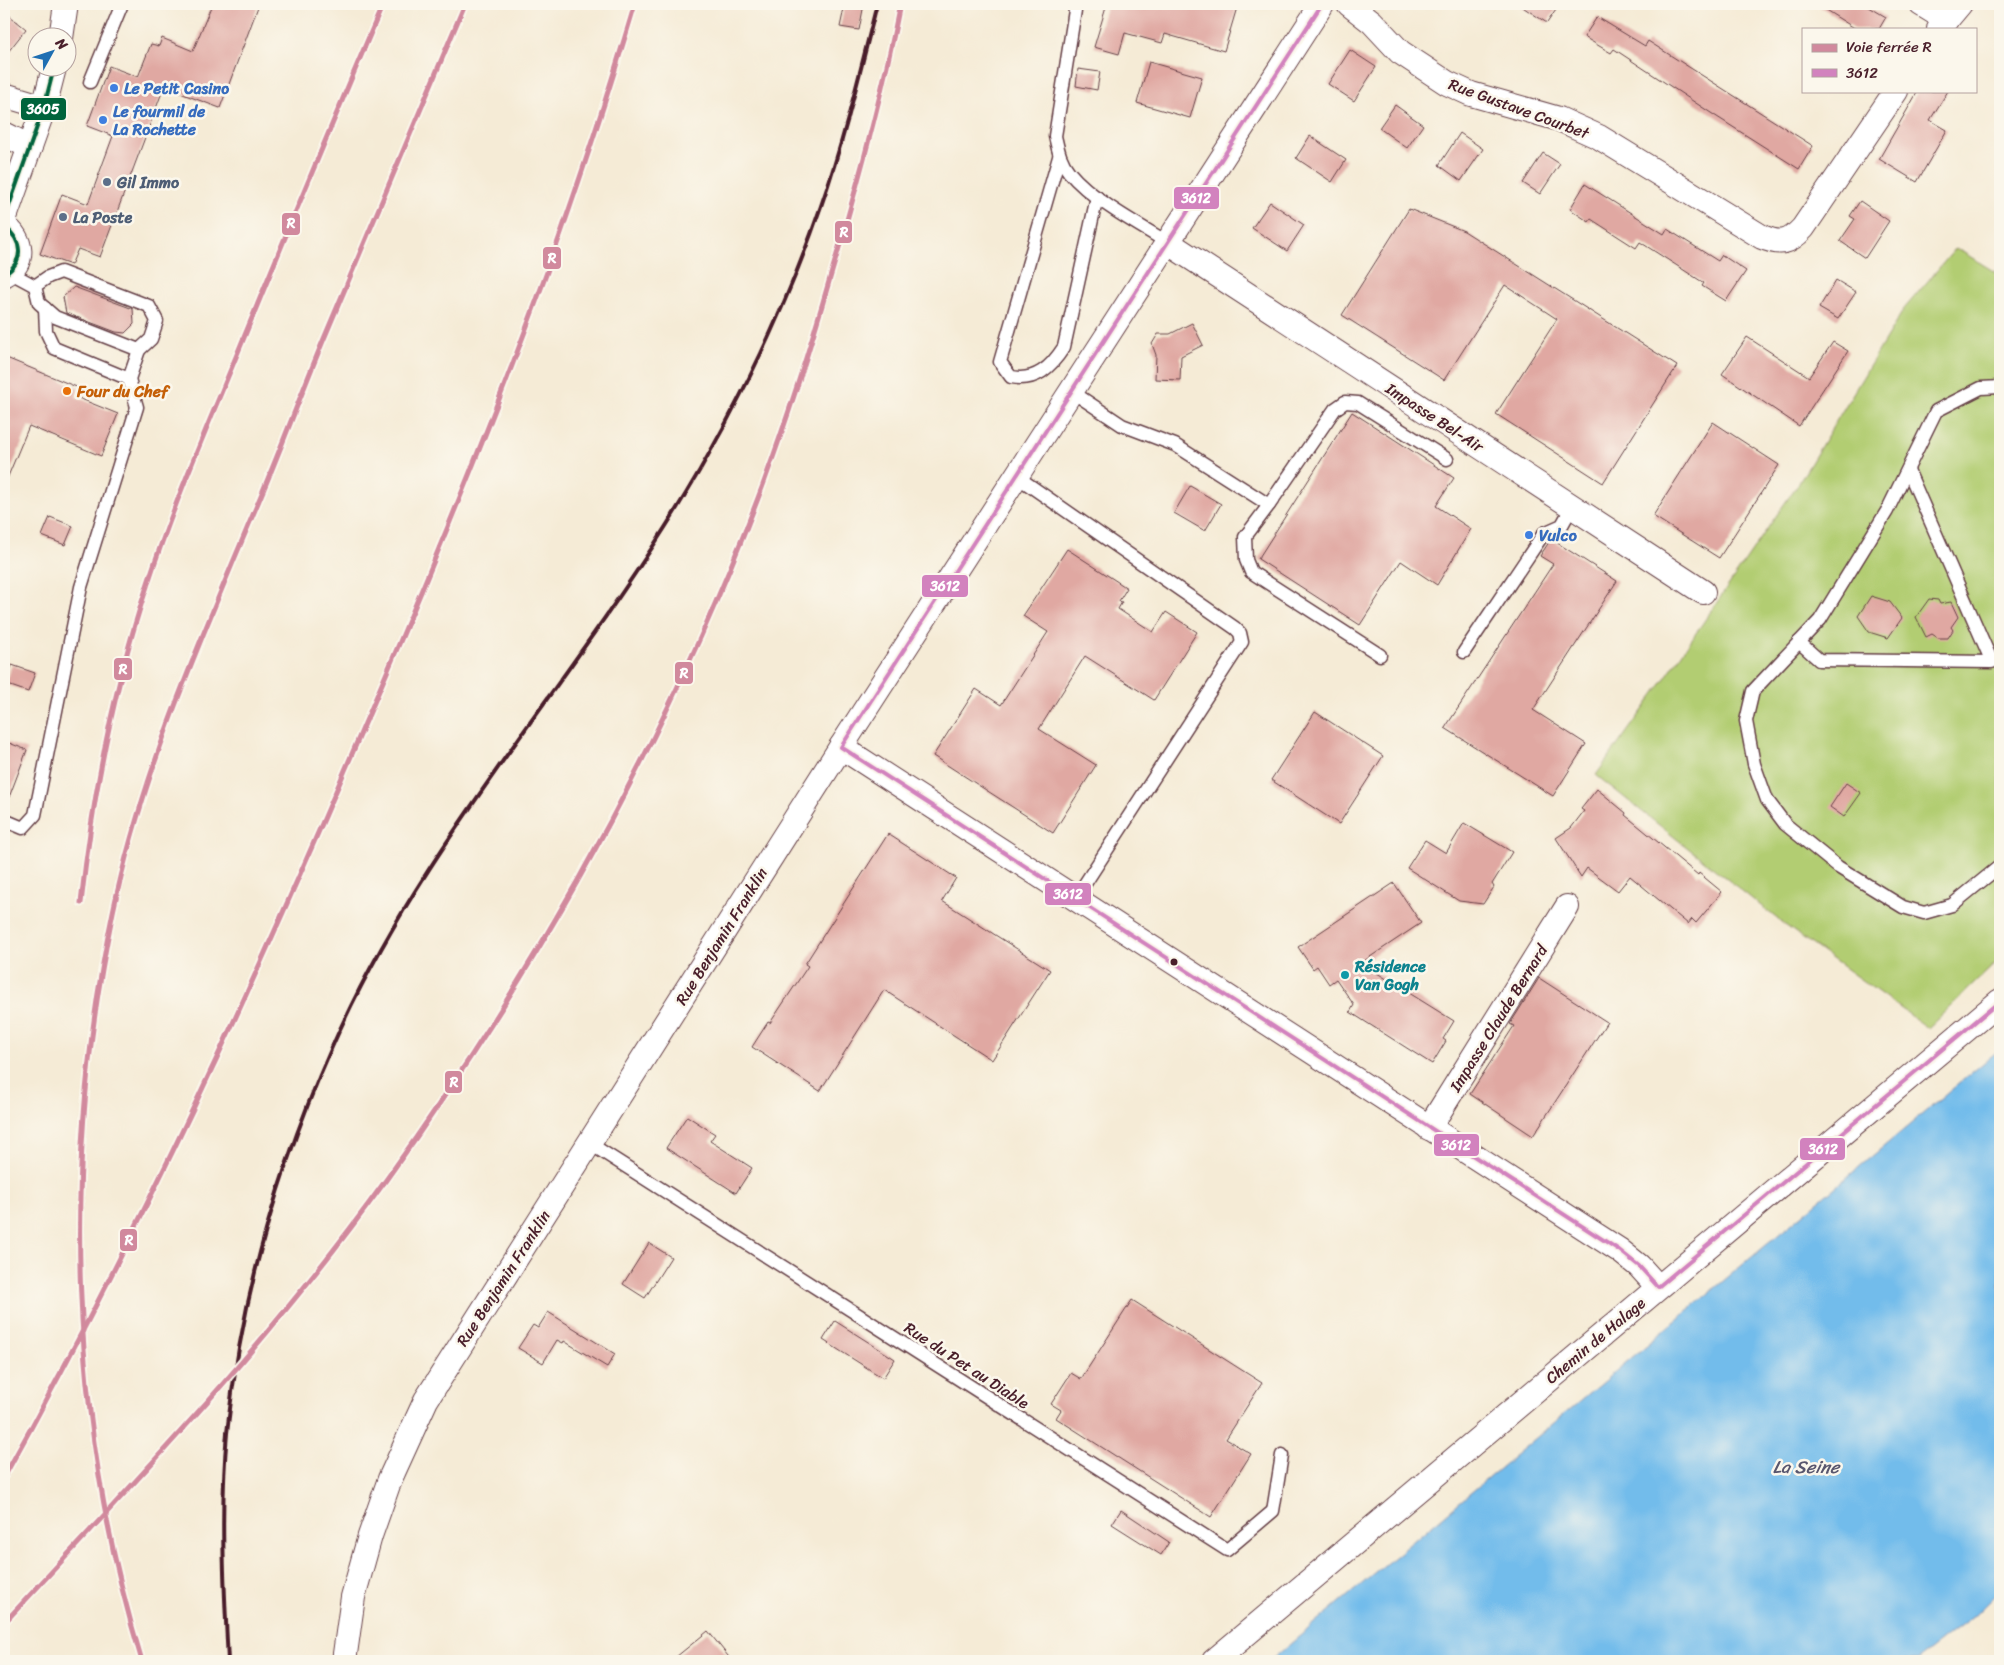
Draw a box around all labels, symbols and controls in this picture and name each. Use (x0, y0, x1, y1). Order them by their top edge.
north arrow (28, 28, 78, 78)
legend (1802, 28, 1976, 92)
text: N (48, 31, 74, 56)
text: Voie ferrée R (1846, 34, 1932, 60)
text: 3612 (1846, 60, 1878, 86)
street label: Rue Gustave Courbet (1444, 70, 1594, 148)
place label: Le Petit Casino (124, 74, 229, 103)
marker: Le Petit Casino (108, 82, 120, 94)
line badge: 3605 (20, 97, 67, 121)
text: 3605 (25, 97, 60, 122)
place label: Le fourmil de La Rochette (113, 97, 206, 144)
marker: Le fourmil de La Rochette (97, 114, 109, 126)
place label: Gil Immo (116, 168, 180, 197)
marker: Gil Immo (101, 176, 113, 188)
line badge: 3612 (1173, 186, 1220, 210)
text: 3612 (1180, 186, 1212, 211)
place label: La Poste (73, 203, 132, 232)
marker: La Poste (57, 211, 69, 223)
text: R (286, 211, 296, 236)
line badge: R (281, 212, 301, 236)
line badge: R (834, 220, 853, 244)
text: R (839, 220, 849, 245)
line badge: R (542, 246, 562, 270)
text: R (547, 246, 557, 271)
street label: Impasse Bel-Air (1379, 374, 1491, 461)
place label: Four du Chef (76, 377, 171, 406)
marker: Four du Chef (61, 385, 73, 397)
place label: Vulco (1539, 521, 1578, 550)
marker: Vulco (1523, 529, 1535, 541)
line badge: 3612 (921, 574, 969, 598)
text: 3612 (929, 574, 961, 599)
line badge: R (113, 657, 133, 681)
text: R (118, 657, 128, 682)
line badge: R (674, 661, 694, 685)
text: R (679, 661, 689, 686)
street label: Rue Benjamin Franklin (667, 861, 776, 1011)
line badge: 3612 (1044, 882, 1092, 906)
text: 3612 (1052, 882, 1084, 907)
street label: Impasse Claude Bernard (1441, 937, 1556, 1099)
place label: Résidence Van Gogh (1354, 952, 1426, 999)
unlabelled marker (1169, 957, 1179, 967)
marker: Résidence Van Gogh (1339, 969, 1351, 981)
line badge: R (444, 1070, 463, 1094)
text: R (449, 1070, 459, 1095)
line badge: 3612 (1433, 1133, 1480, 1157)
text: 3612 (1440, 1133, 1472, 1158)
line badge: 3612 (1799, 1137, 1846, 1161)
text: 3612 (1807, 1137, 1839, 1162)
street label: Rue Benjamin Franklin (448, 1204, 559, 1352)
line badge: R (119, 1228, 138, 1252)
text: R (124, 1228, 134, 1253)
street label: Chemin de Halage (1538, 1289, 1652, 1391)
street label: Rue du Pet au Diable (898, 1314, 1036, 1417)
water label: La Seine (1773, 1451, 1841, 1483)

